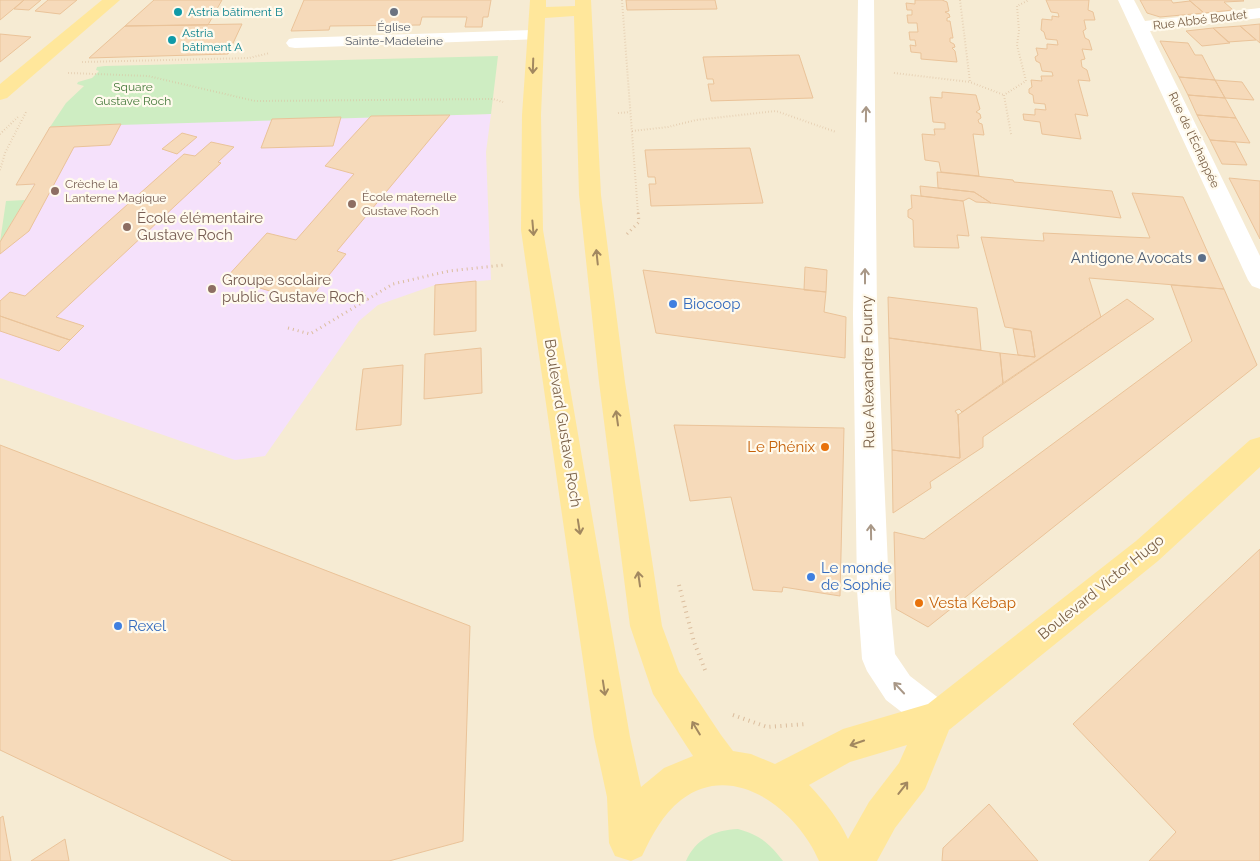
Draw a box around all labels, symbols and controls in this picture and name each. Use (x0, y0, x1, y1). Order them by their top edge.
place label: Astria bâtiment B (188, 5, 283, 19)
marker: Astria bâtiment B (172, 6, 184, 18)
marker: Église Sainte-Madeleine (388, 6, 400, 18)
street label: Rue Abbé Boutet (1152, 7, 1248, 33)
place label: Église Sainte-Madeleine (345, 20, 443, 48)
place label: Astria bâtiment A (182, 26, 242, 54)
marker: Astria bâtiment A (166, 34, 178, 46)
one-way arrow (529, 58, 538, 74)
park label: Square Gustave Roch (95, 80, 171, 108)
street label: Rue de l'Échappée (1166, 90, 1222, 190)
one-way arrow (861, 106, 871, 122)
place label: Crèche la Lanterne Magique (65, 177, 166, 205)
marker: Crèche la Lanterne Magique (49, 185, 61, 197)
place label: École maternelle Gustave Roch (362, 190, 456, 218)
marker: École maternelle Gustave Roch (346, 198, 358, 210)
place label: École élémentaire Gustave Roch (137, 209, 263, 244)
one-way arrow (528, 220, 537, 236)
marker: École élémentaire Gustave Roch (121, 221, 133, 233)
one-way arrow (592, 249, 602, 265)
place label: Antigone Avocats (1071, 249, 1192, 267)
marker: Antigone Avocats (1196, 252, 1208, 264)
one-way arrow (860, 269, 870, 285)
place label: Groupe scolaire public Gustave Roch (222, 271, 365, 306)
marker: Groupe scolaire public Gustave Roch (206, 283, 218, 295)
place label: Biocoop (683, 295, 740, 313)
street label: Rue Alexandre Fourny (858, 295, 878, 449)
marker: Biocoop (667, 298, 679, 310)
street label: Boulevard Gustave Roch (541, 337, 585, 509)
one-way arrow (612, 410, 622, 426)
place label: Le Phénix (747, 438, 815, 456)
marker: Le Phénix (819, 441, 831, 453)
one-way arrow (574, 519, 584, 535)
one-way arrow (867, 524, 876, 540)
street label: Boulevard Victor Hugo (1034, 531, 1168, 643)
place label: Le monde de Sophie (821, 559, 892, 594)
one-way arrow (634, 571, 644, 587)
marker: Le monde de Sophie (805, 571, 817, 583)
place label: Vesta Kebap (929, 594, 1016, 612)
marker: Vesta Kebap (913, 597, 925, 609)
place label: Rexel (128, 617, 167, 635)
marker: Rexel (112, 620, 124, 632)
one-way arrow (599, 680, 609, 696)
one-way arrow (893, 681, 905, 694)
one-way arrow (691, 722, 701, 736)
one-way arrow (850, 739, 865, 748)
one-way arrow (897, 782, 908, 795)

